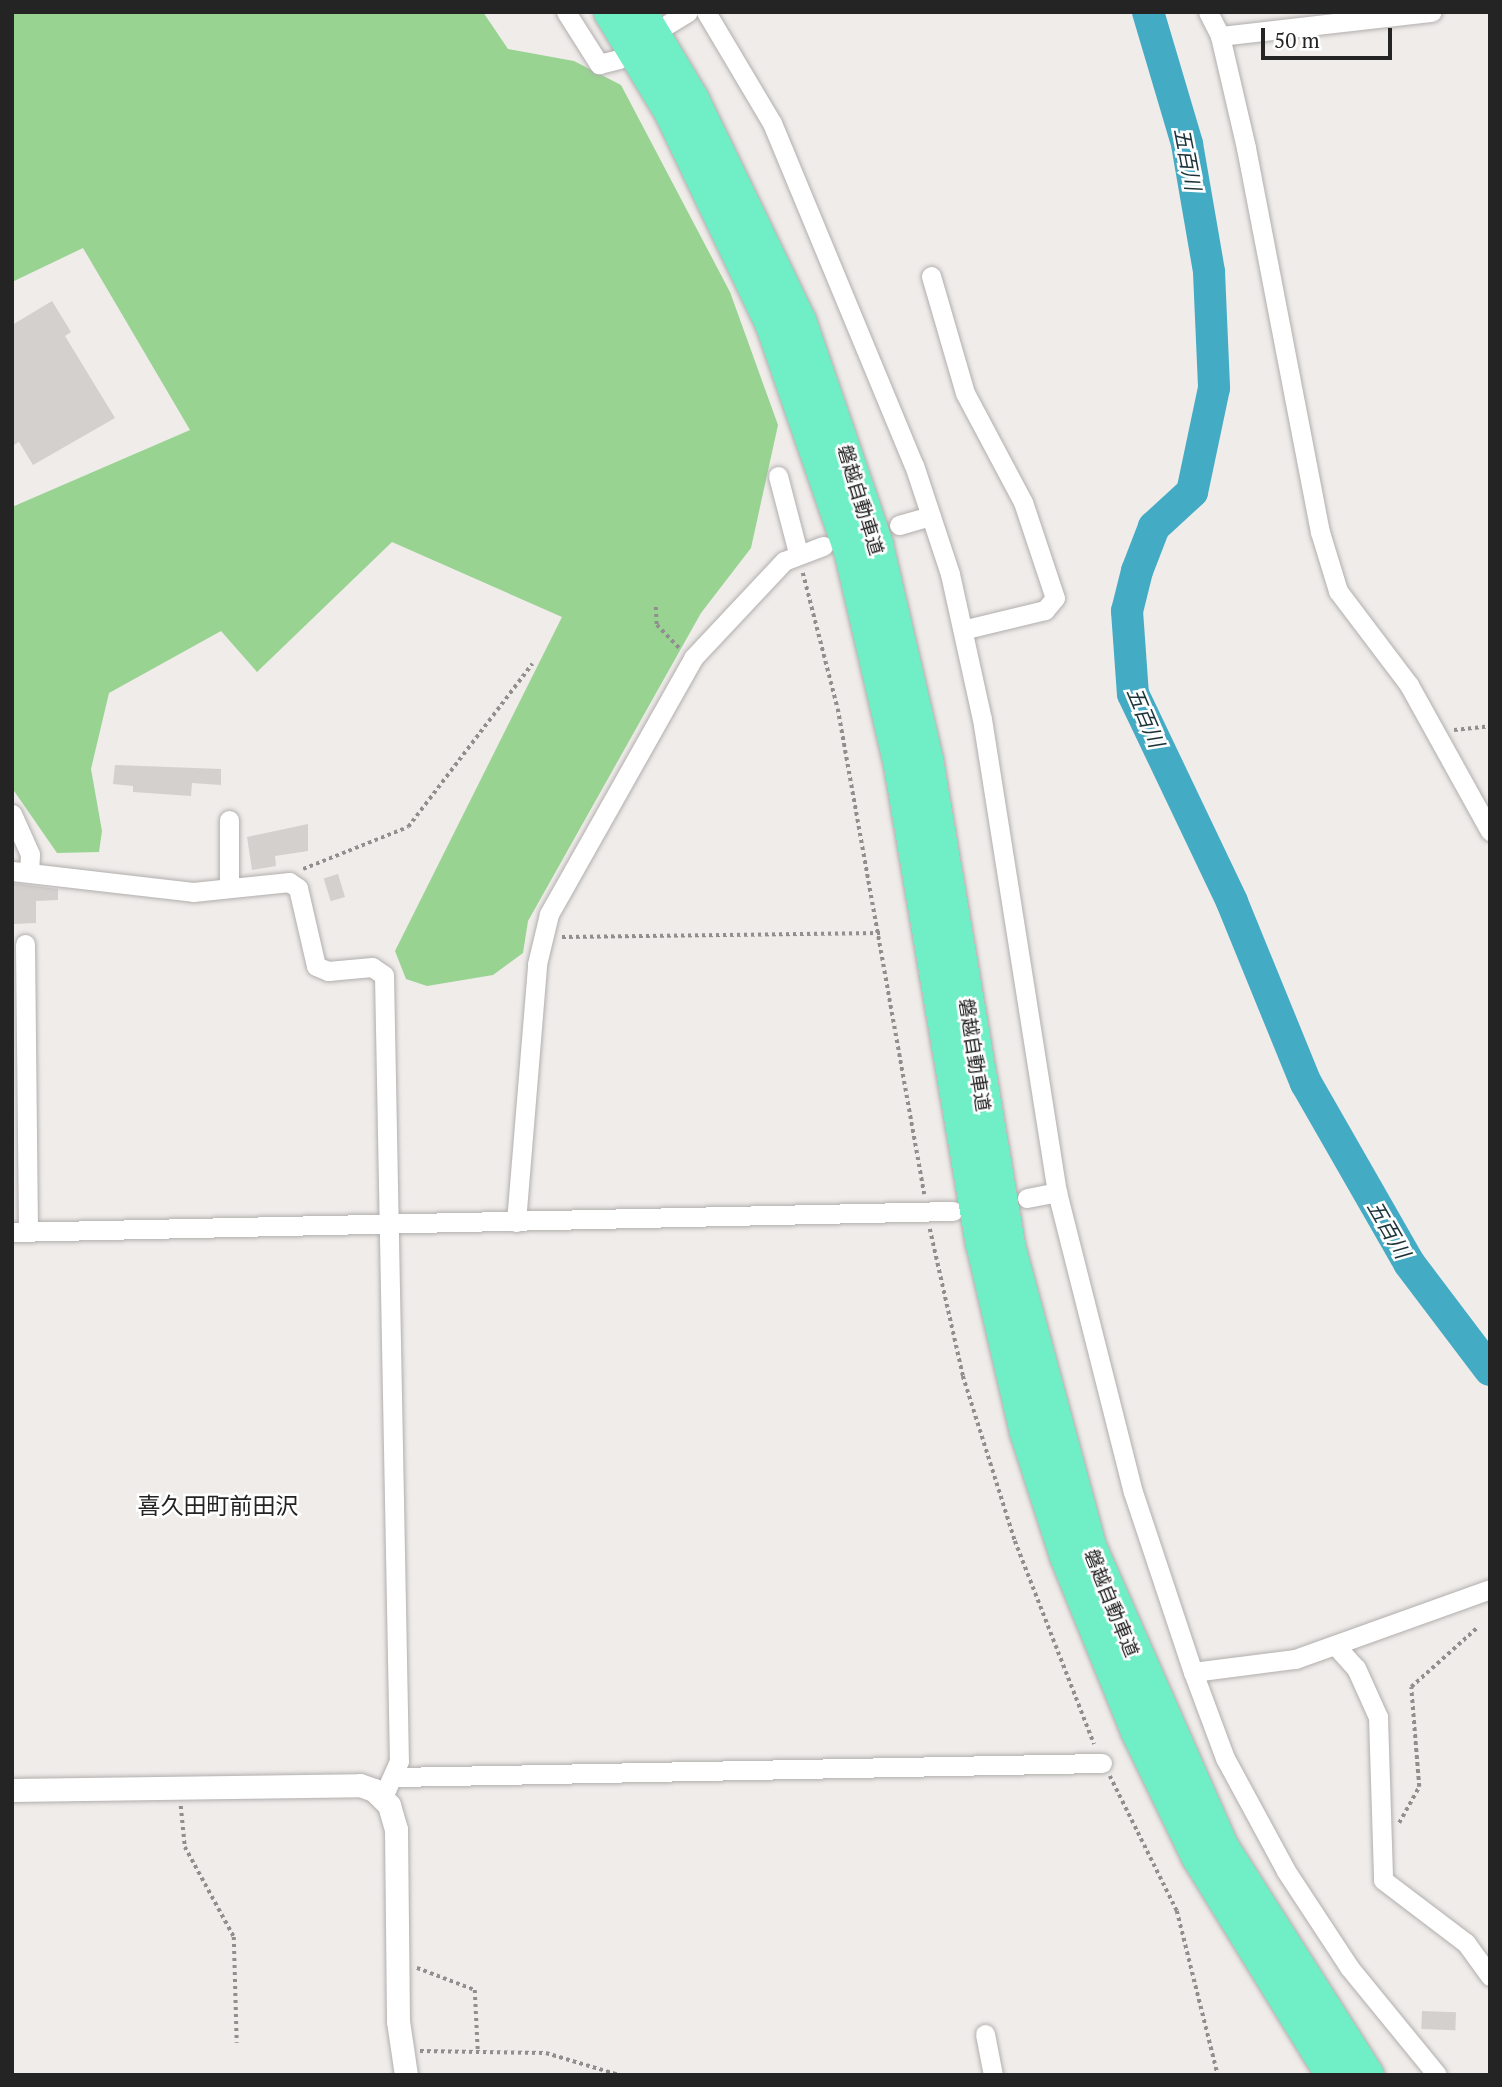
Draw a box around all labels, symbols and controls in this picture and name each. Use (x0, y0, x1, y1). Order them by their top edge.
scale bar (1264, 14, 1395, 58)
text: 50 m (1274, 26, 1320, 54)
water label: 五百川 (1170, 126, 1206, 192)
street label: 磐越自動車道 (833, 442, 889, 558)
water label: 五百川 (1122, 683, 1170, 751)
street label: 磐越自動車道 (955, 997, 995, 1113)
water label: 五百川 (1362, 1195, 1416, 1263)
district label: 喜久田町前田沢 (138, 1492, 298, 1520)
street label: 磐越自動車道 (1080, 1546, 1144, 1660)

